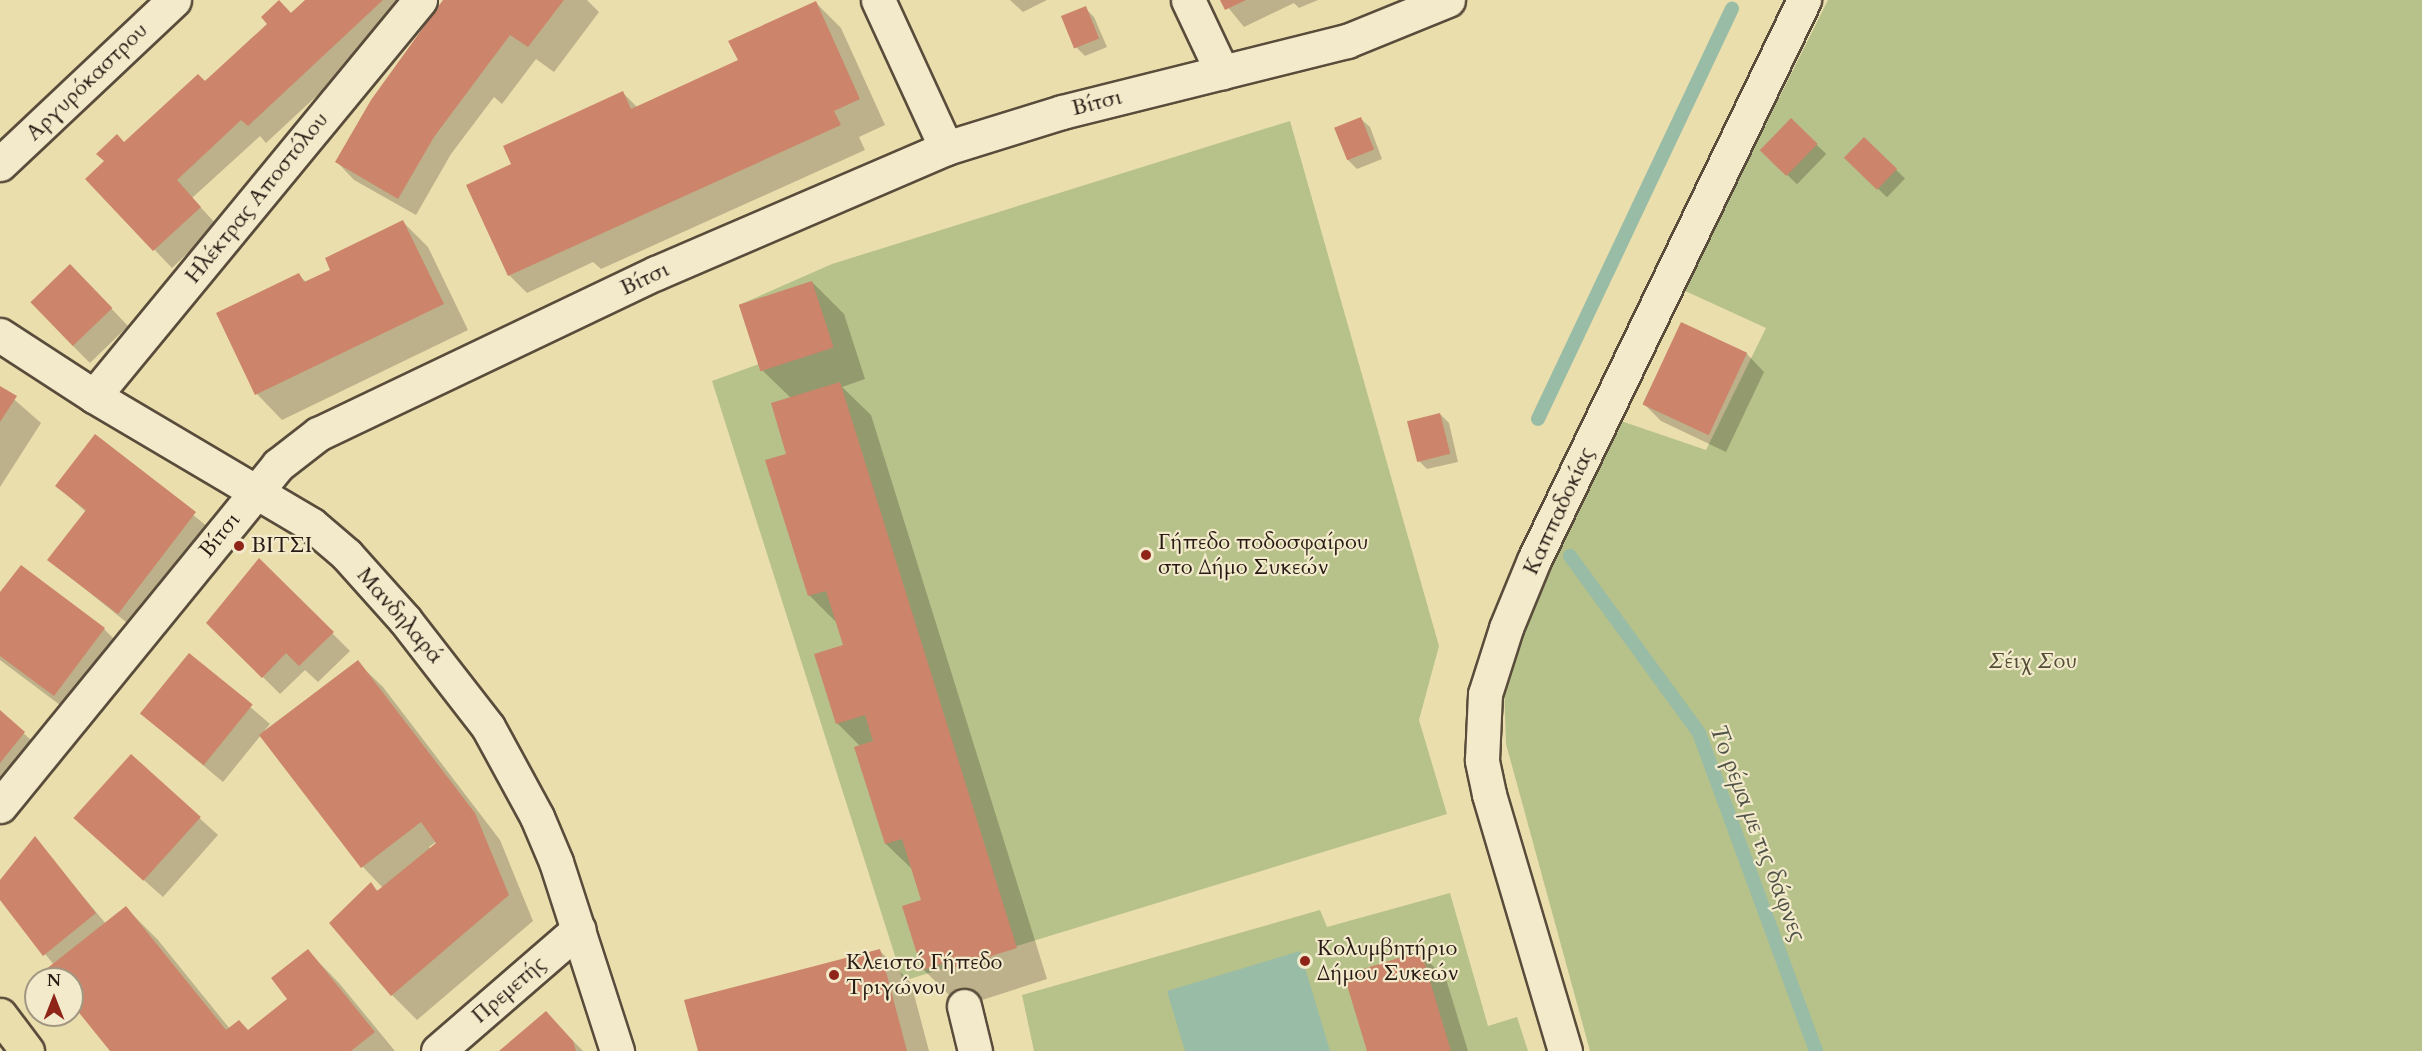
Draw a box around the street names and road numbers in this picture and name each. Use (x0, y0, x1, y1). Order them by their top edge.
street label: Αργυρόκαστρου (21, 17, 153, 147)
street label: Βίτσι (1069, 84, 1125, 122)
street label: Ηλέκτρας Αποστόλου (180, 107, 334, 289)
street label: Βίτσι (616, 256, 674, 302)
street label: Καππαδοκίας (1518, 443, 1600, 579)
street label: Βίτσι (194, 507, 246, 563)
street label: Μανδηλαρά (351, 562, 449, 670)
street label: Πρεμετής (467, 951, 551, 1029)

